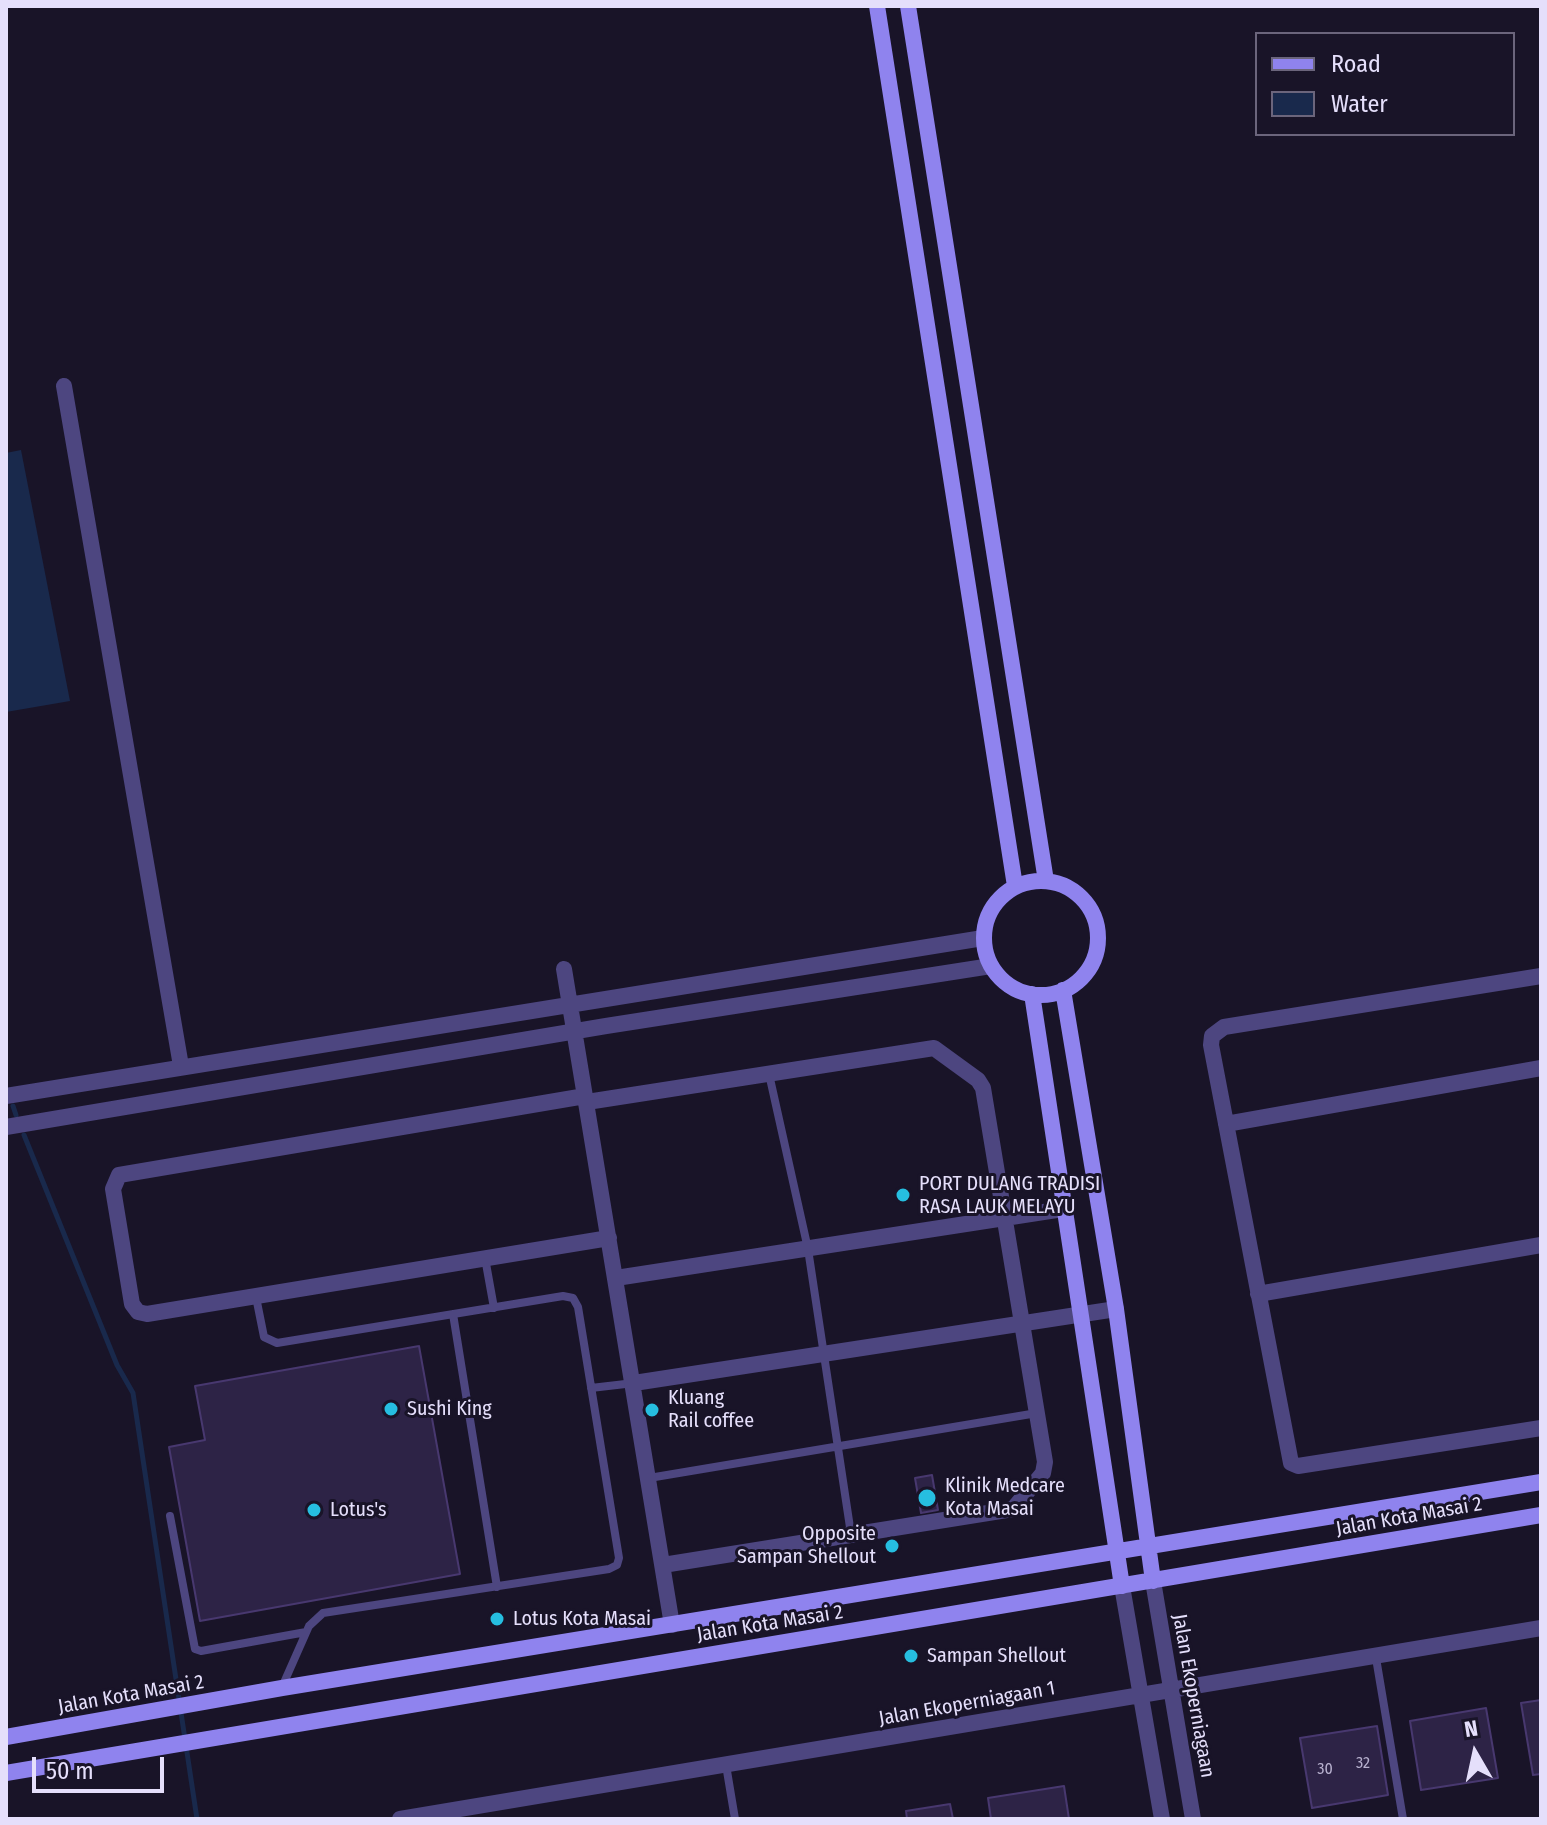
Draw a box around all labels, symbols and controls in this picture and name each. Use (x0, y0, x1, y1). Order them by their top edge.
legend (1255, 32, 1515, 136)
text: Road (1331, 50, 1381, 78)
text: Water (1331, 90, 1388, 118)
place label: PORT DULANG TRADISI RASA LAUK MELAYU (919, 1172, 1100, 1219)
marker: PORT DULANG TRADISI RASA LAUK MELAYU (894, 1186, 912, 1204)
place label: Kluang Rail coffee (668, 1386, 754, 1433)
place label: Sushi King (407, 1397, 492, 1421)
marker: Sushi King (382, 1400, 400, 1418)
marker: Kluang Rail coffee (643, 1401, 661, 1419)
place label: Klinik Medcare Kota Masai (945, 1474, 1065, 1521)
marker: Klinik Medcare Kota Masai (916, 1487, 938, 1509)
street label: Jalan Kota Masai 2 (1334, 1492, 1484, 1542)
place label: Lotus's (330, 1498, 387, 1522)
marker: Lotus's (305, 1501, 323, 1519)
place label: Opposite Sampan Shellout (737, 1522, 876, 1569)
marker: Opposite Sampan Shellout (883, 1537, 901, 1555)
street label: Jalan Kota Masai 2 (695, 1601, 845, 1647)
place label: Lotus Kota Masai (513, 1607, 651, 1631)
marker: Lotus Kota Masai (488, 1610, 506, 1628)
street label: Jalan Ekoperniagaan (1167, 1612, 1219, 1780)
place label: Sampan Shellout (927, 1644, 1066, 1668)
marker: Sampan Shellout (902, 1647, 920, 1665)
street label: Jalan Kota Masai 2 (56, 1670, 206, 1720)
street label: Jalan Ekoperniagaan 1 (877, 1677, 1057, 1731)
north arrow (1435, 1713, 1515, 1793)
text: N (1463, 1714, 1480, 1743)
scale bar (36, 1741, 168, 1791)
house number: 32 (1356, 1754, 1370, 1774)
text: 50 m (46, 1757, 94, 1785)
house number: 30 (1317, 1760, 1333, 1780)

